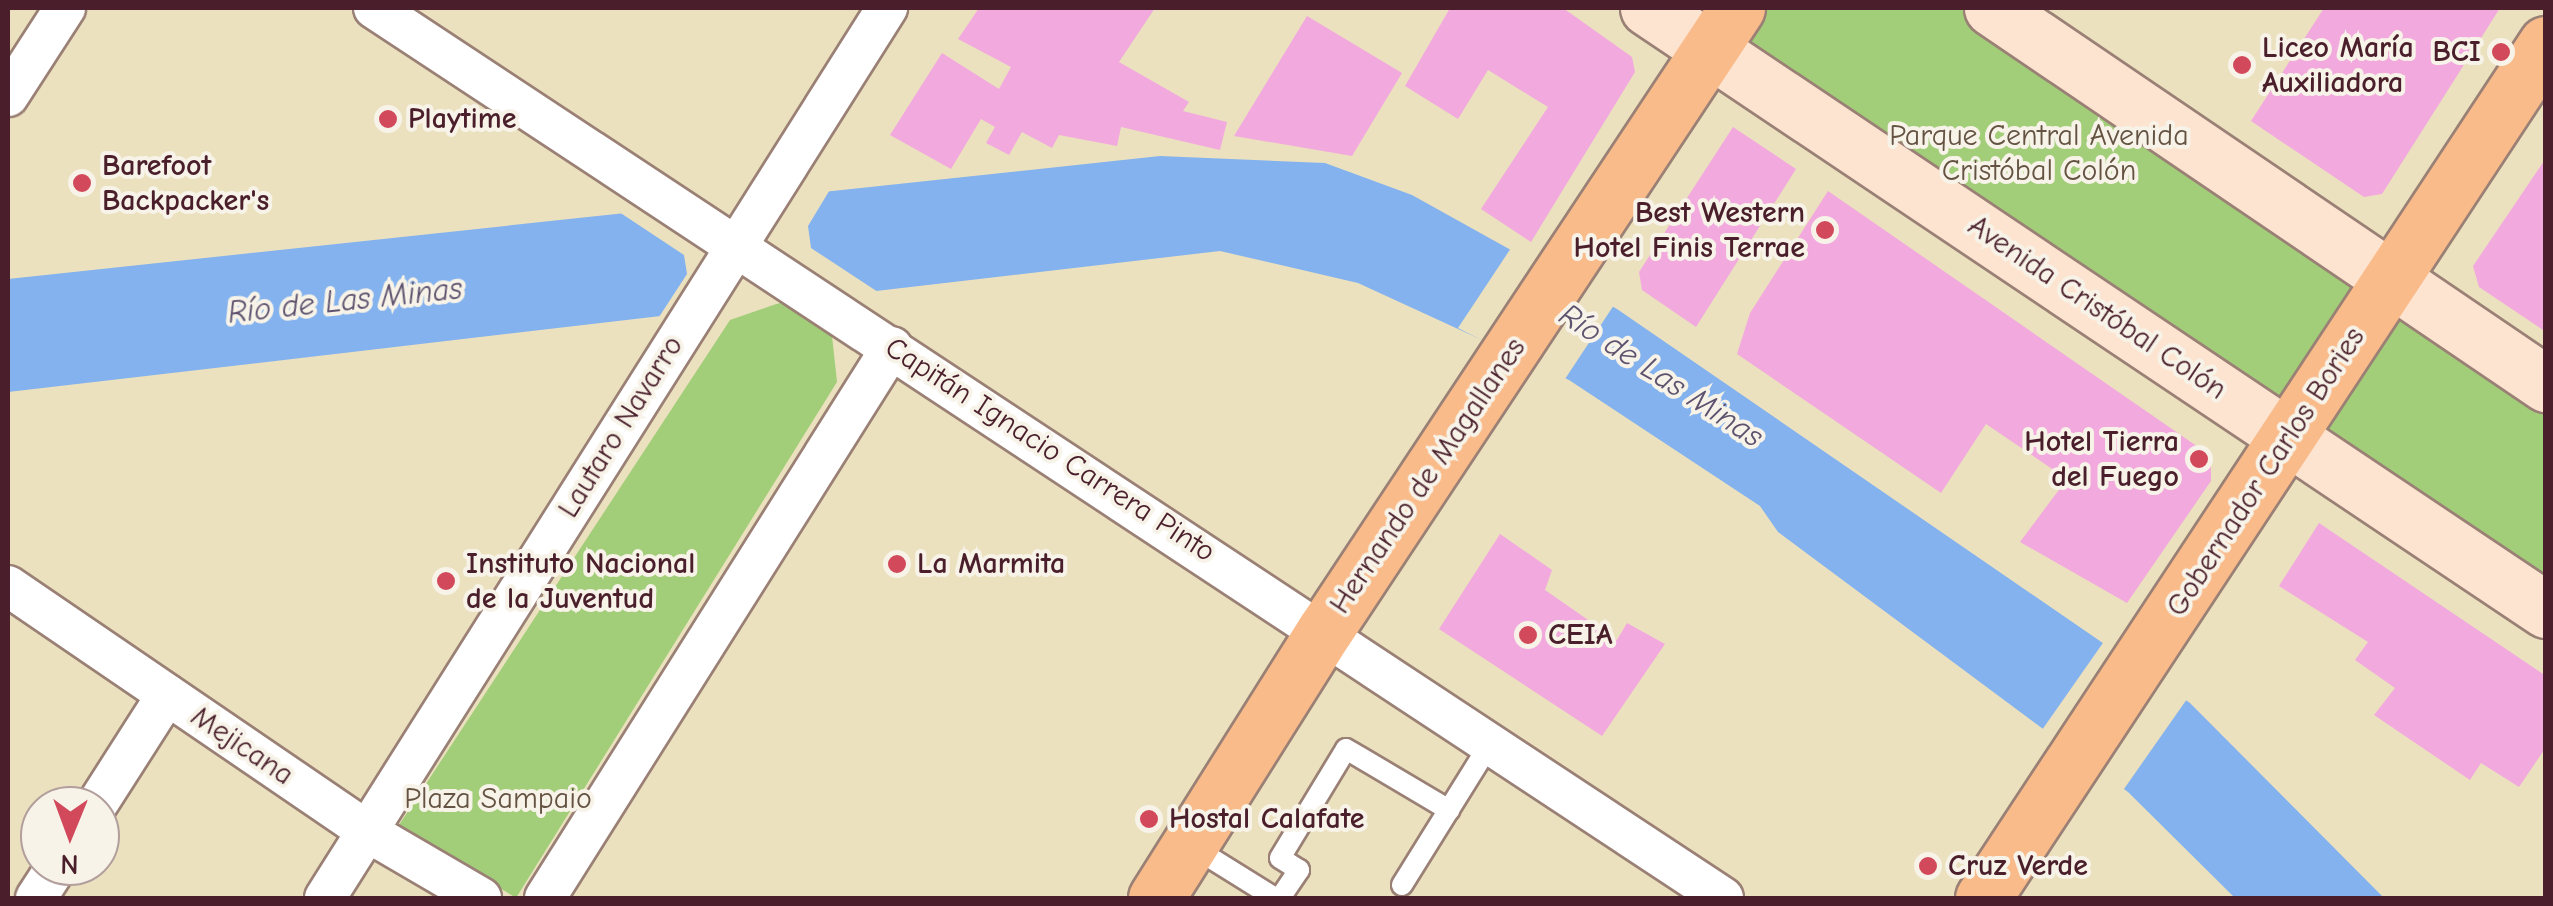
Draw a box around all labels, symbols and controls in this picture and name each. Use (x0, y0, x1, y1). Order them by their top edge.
place label: Liceo María Auxiliadora (2262, 30, 2414, 100)
place label: BCI (2432, 34, 2481, 70)
marker: BCI (2490, 41, 2512, 63)
marker: Liceo María Auxiliadora (2231, 54, 2253, 76)
place label: Playtime (408, 101, 516, 137)
marker: Playtime (377, 108, 399, 130)
park label: Parque Central Avenida Cristóbal Colón (1889, 118, 2189, 188)
place label: Barefoot Backpacker's (102, 148, 269, 218)
marker: Barefoot Backpacker's (71, 172, 93, 194)
place label: Best Western Hotel Finis Terrae (1574, 195, 1805, 266)
street label: Avenida Cristóbal Colón (1961, 208, 2233, 408)
marker: Best Western Hotel Finis Terrae (1814, 219, 1836, 241)
water label: Río de Las Minas (226, 270, 464, 332)
water label: Río de Las Minas (1552, 296, 1770, 456)
street label: Gobernador Carlos Bories (2159, 321, 2373, 623)
street label: Lautaro Navarro (551, 329, 691, 525)
street label: Capitán Ignacio Carrera Pinto (878, 330, 1222, 570)
street label: Hernando de Magallanes (1322, 331, 1534, 621)
place label: Hotel Tierra del Fuego (2024, 424, 2179, 494)
marker: Hotel Tierra del Fuego (2188, 448, 2210, 470)
place label: Instituto Nacional de la Juventud (466, 546, 695, 616)
place label: La Marmita (917, 546, 1065, 582)
marker: La Marmita (886, 553, 908, 575)
marker: Instituto Nacional de la Juventud (435, 570, 457, 592)
place label: CEIA (1548, 617, 1613, 653)
marker: CEIA (1517, 624, 1539, 646)
street label: Mejicana (184, 699, 300, 793)
park label: Plaza Sampaio (404, 781, 592, 817)
north arrow (20, 786, 120, 886)
place label: Hostal Calafate (1169, 801, 1365, 837)
marker: Hostal Calafate (1138, 808, 1160, 830)
text: N (60, 848, 79, 880)
place label: Cruz Verde (1948, 848, 2088, 884)
marker: Cruz Verde (1917, 855, 1939, 877)

